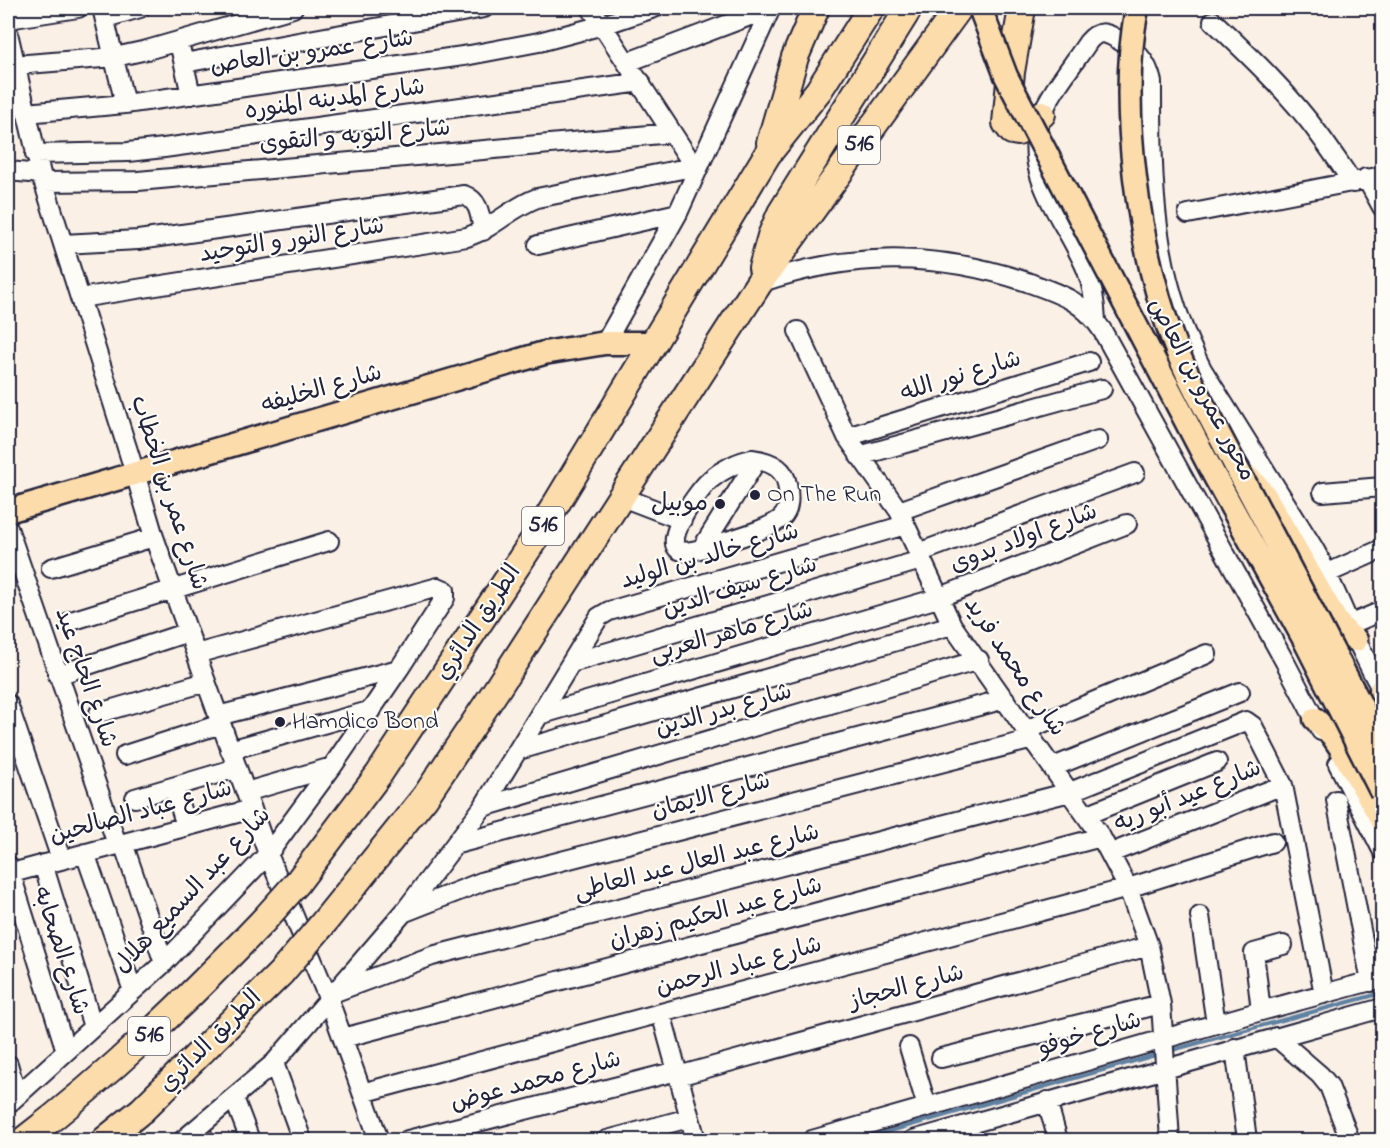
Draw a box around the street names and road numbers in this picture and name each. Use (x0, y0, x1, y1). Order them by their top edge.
street label: شارع عمرو بن العاص (208, 21, 416, 85)
street label: شارع المدينه المنوره (243, 70, 427, 130)
street label: شارع التوبه و التقوى (258, 111, 452, 163)
road number: 516 (838, 126, 880, 164)
street label: شارع النور و التوحيد (197, 209, 387, 273)
street label: محور عمرو بن العاص (1138, 292, 1264, 488)
street label: شارع نور الله (896, 342, 1026, 412)
street label: شارع الخليفه (257, 356, 387, 424)
street label: شارع عمر بن الخطاب (120, 391, 216, 595)
street label: شارع اولاد بدوى (945, 495, 1103, 583)
road number: 516 (522, 507, 564, 545)
street label: شارع خالد بن الوليد (617, 515, 803, 599)
street label: شارع سيف الدين (658, 548, 822, 628)
street label: الطريق الدائري (427, 558, 531, 688)
street label: شارع محمد فريد (954, 590, 1074, 744)
street label: شارع ماهر العربى (646, 593, 818, 673)
street label: شارع الحاج عيد (45, 603, 125, 753)
street label: شارع بدر الدين (651, 675, 797, 747)
street label: شارع عيد أبو ريه (1109, 752, 1267, 842)
street label: شارع الايمان (648, 764, 774, 830)
street label: شارع عباد الصالحين (46, 772, 236, 854)
street label: شارع عبد السميع هلال (106, 800, 280, 982)
street label: شارع عبد العال عبد العاطى (571, 816, 823, 910)
street label: شارع عبد الحكيم زهران (606, 869, 826, 959)
street label: شارع الصحابه (23, 882, 97, 1020)
street label: شارع عباد الرحمن (652, 928, 826, 1006)
street label: شارع الحجاز (844, 956, 968, 1021)
street label: الطريق الدائري (151, 982, 271, 1102)
street label: شارع خوفو (1033, 1004, 1146, 1067)
road number: 516 (128, 1017, 170, 1055)
street label: شارع محمد عوض (447, 1042, 625, 1122)

